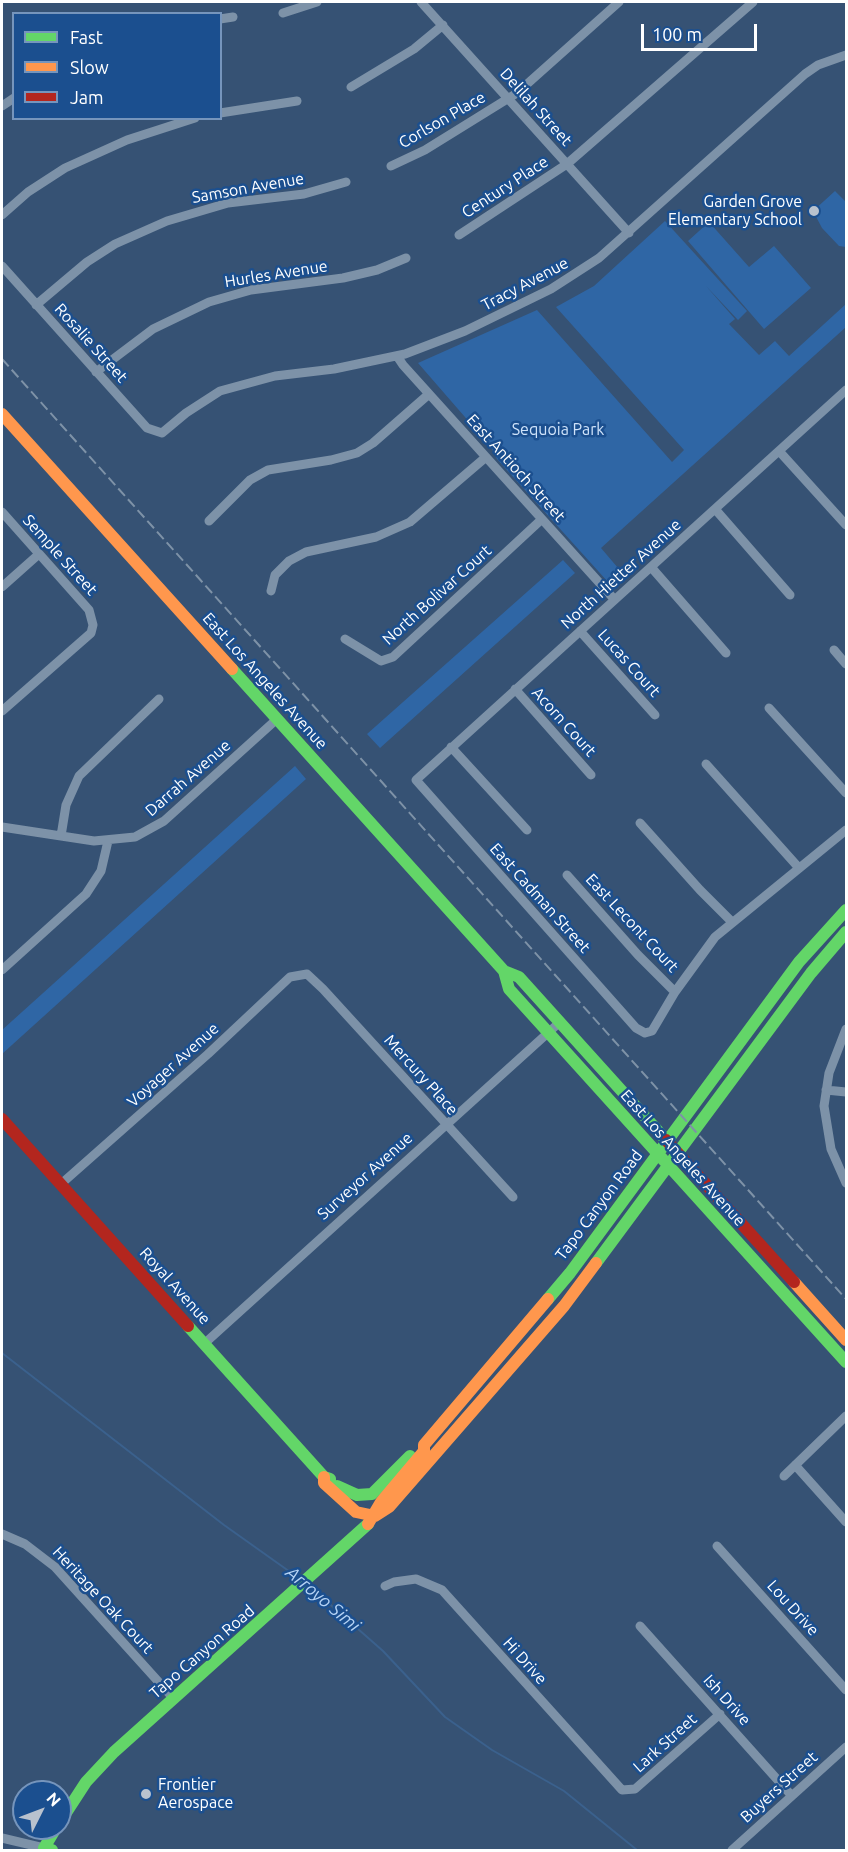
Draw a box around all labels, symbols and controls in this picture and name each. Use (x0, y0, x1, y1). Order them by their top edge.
legend (12, 12, 222, 120)
scale bar (644, 12, 760, 50)
text: 100 m (652, 24, 702, 44)
text: Fast (70, 27, 103, 47)
text: Slow (70, 57, 109, 77)
street label: Delilah Street (496, 64, 576, 150)
text: Jam (70, 87, 104, 107)
street label: Corlson Place (395, 87, 489, 153)
street label: Century Place (458, 152, 552, 222)
street label: Samson Avenue (190, 169, 306, 207)
place label: Garden Grove Elementary School (668, 192, 802, 230)
marker: Garden Grove Elementary School (807, 204, 821, 218)
street label: Tracy Avenue (478, 253, 572, 315)
street label: Hurles Avenue (223, 256, 329, 292)
street label: Rosalie Street (51, 300, 131, 386)
street label: East Antioch Street (463, 410, 569, 526)
park label: Sequoia Park (512, 420, 604, 440)
street label: Semple Street (19, 511, 101, 599)
street label: North Hietter Avenue (557, 515, 685, 633)
street label: North Bolivar Court (379, 541, 495, 649)
street label: East Los Angeles Avenue (199, 609, 331, 753)
street label: Lucas Court (594, 625, 664, 701)
street label: Acorn Court (528, 683, 600, 761)
street label: Darrah Avenue (141, 736, 235, 820)
street label: East Cadman Street (486, 839, 594, 957)
street label: East Lecont Court (581, 870, 683, 976)
street label: Voyager Avenue (123, 1019, 223, 1111)
street label: Mercury Place (380, 1031, 462, 1119)
street label: East Los Angeles Avenue (617, 1086, 749, 1230)
street label: Surveyor Avenue (314, 1128, 416, 1224)
street label: Tapo Canyon Road (551, 1146, 647, 1264)
street label: Royal Avenue (135, 1244, 215, 1328)
street label: Heritage Oak Court (49, 1543, 157, 1657)
water label: Arroyo Simi (281, 1562, 365, 1636)
street label: Lou Drive (763, 1576, 823, 1640)
street label: Tapo Canyon Road (146, 1601, 258, 1703)
street label: Hi Drive (499, 1634, 551, 1688)
street label: Ish Drive (699, 1671, 755, 1729)
street label: Lark Street (629, 1709, 701, 1777)
street label: Buyers Street (736, 1747, 822, 1827)
place label: Frontier Aerospace (158, 1775, 233, 1813)
north arrow (12, 1780, 72, 1840)
marker: Frontier Aerospace (139, 1787, 153, 1801)
text: N (43, 1789, 65, 1810)

